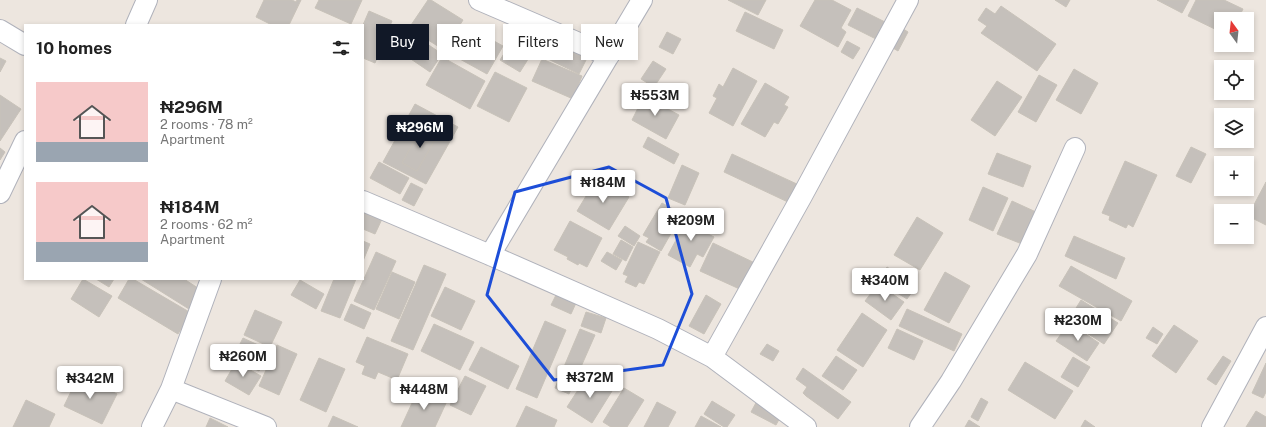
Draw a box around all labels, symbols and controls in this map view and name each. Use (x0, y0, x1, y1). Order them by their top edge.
north arrow (1214, 12, 1254, 52)
map controls (1214, 12, 1254, 244)
chip: Buy (376, 24, 429, 60)
chip: Rent (437, 24, 495, 60)
chip: Filters (503, 24, 573, 60)
chip: New (581, 24, 638, 60)
icon: filters (330, 37, 352, 59)
text: 10 homes (36, 38, 112, 58)
button: locate (1214, 60, 1254, 100)
pin: ₦553M (627, 83, 683, 117)
text: ₦553M (631, 88, 679, 103)
text: ₦296M (160, 97, 223, 117)
icon: home (68, 98, 116, 146)
button: layers (1214, 108, 1254, 148)
pin: ₦296M (392, 115, 448, 149)
text: 2 rooms · 78 m² (160, 117, 253, 132)
text: ₦296M (396, 120, 444, 135)
text: Apartment (160, 132, 225, 147)
button: + (1214, 156, 1254, 196)
pin: ₦184M (575, 170, 631, 204)
text: ₦184M (580, 175, 626, 190)
text: ₦184M (160, 197, 220, 217)
icon: home (68, 198, 116, 246)
button: − (1214, 204, 1254, 244)
pin: ₦209M (663, 208, 719, 242)
text: ₦209M (667, 213, 715, 228)
text: 2 rooms · 62 m² (160, 217, 253, 232)
text: Apartment (160, 232, 225, 247)
pin: ₦340M (857, 268, 913, 302)
text: ₦340M (861, 273, 909, 288)
pin: ₦230M (1050, 308, 1106, 342)
text: ₦230M (1054, 313, 1102, 328)
pin: ₦260M (215, 344, 271, 378)
text: ₦260M (219, 349, 267, 364)
pin: ₦372M (562, 365, 618, 399)
pin: ₦342M (62, 366, 118, 400)
text: ₦372M (566, 370, 614, 385)
text: ₦342M (66, 371, 114, 386)
pin: ₦448M (396, 377, 452, 411)
text: ₦448M (400, 382, 448, 397)

